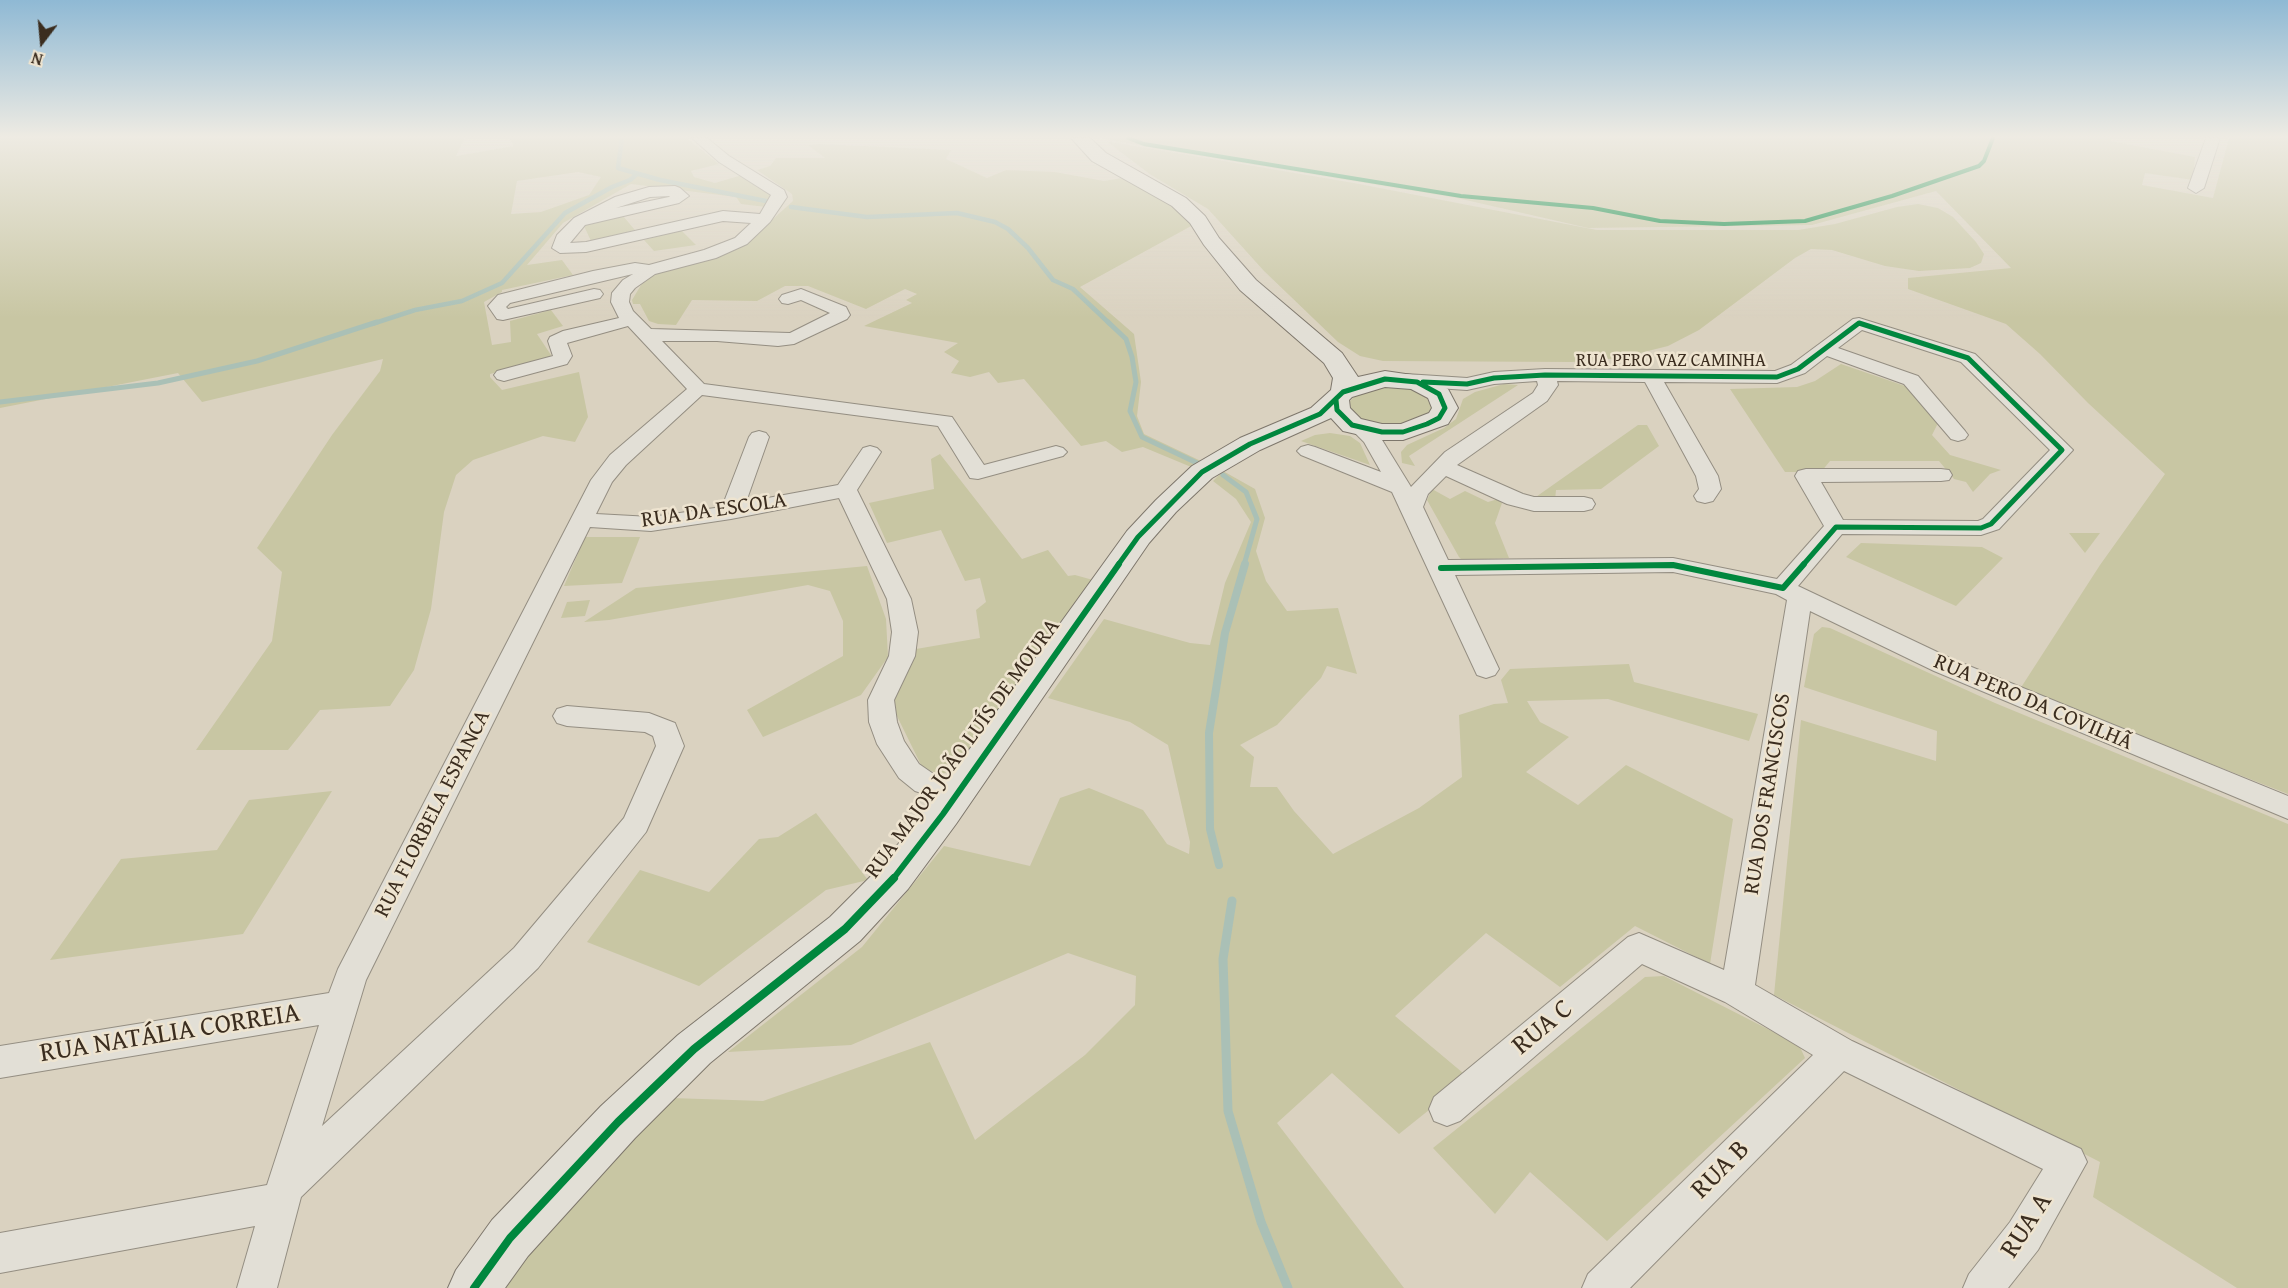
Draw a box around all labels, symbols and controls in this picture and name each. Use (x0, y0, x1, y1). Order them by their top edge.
north arrow (12, 12, 72, 72)
text: N (29, 46, 45, 72)
street label: RUA PERO VAZ CAMINHA (1576, 350, 1766, 372)
street label: RUA DA ESCOLA (640, 488, 788, 534)
street label: RUA MAJOR JOÃO LUÍS DE MOURA (860, 614, 1066, 884)
street label: RUA PERO DA COVILHÃ (1930, 649, 2136, 757)
street label: RUA DOS FRANCISCOS (1739, 692, 1797, 896)
street label: RUA FLORBELA ESPANCA (369, 706, 497, 922)
street label: RUA C (1506, 993, 1580, 1063)
street label: RUA NATÁLIA CORREIA (38, 997, 302, 1071)
street label: RUA B (1685, 1134, 1757, 1206)
street label: RUA A (1994, 1188, 2060, 1264)

